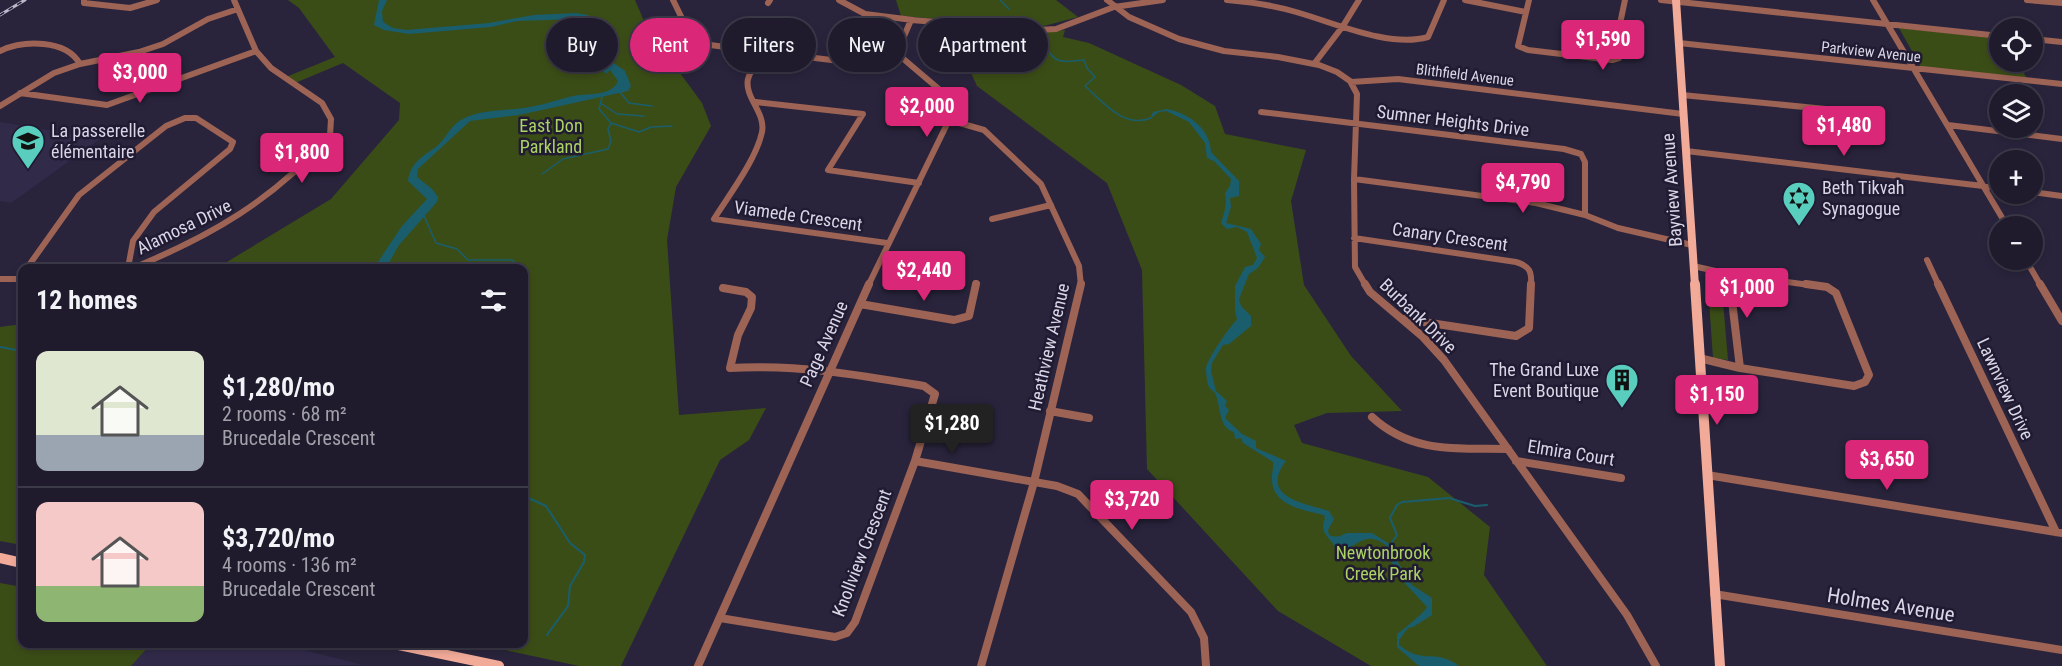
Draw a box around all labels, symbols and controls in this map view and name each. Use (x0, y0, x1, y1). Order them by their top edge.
chip: Buy (546, 18, 618, 72)
chip: Rent (630, 18, 710, 72)
chip: Filters (722, 18, 816, 72)
chip: New (828, 18, 906, 72)
chip: Apartment (918, 18, 1048, 72)
map controls (1989, 18, 2043, 270)
button: locate (1989, 18, 2043, 72)
pin: $1,590 (1554, 20, 1652, 71)
text: $1,590 (1575, 27, 1631, 51)
street label: Parkview Avenue (1820, 38, 1922, 66)
pin: $3,000 (91, 53, 189, 104)
text: $3,000 (112, 60, 168, 84)
street label: Blithfield Avenue (1415, 60, 1515, 90)
button: layers (1989, 84, 2043, 138)
pin: $2,000 (878, 87, 976, 138)
text: $2,000 (899, 94, 955, 118)
street label: Sumner Heights Drive (1376, 101, 1530, 140)
pin: $1,480 (1795, 106, 1893, 157)
text: $1,480 (1816, 113, 1872, 137)
park label: East Don Parkland (519, 115, 583, 157)
place label: La passerelle élémentaire (51, 120, 145, 162)
school or university icon: La passerelle élémentaire (10, 123, 46, 170)
pin: $1,800 (253, 133, 351, 184)
street label: Bayview Avenue (1657, 133, 1686, 247)
text: $1,800 (274, 140, 330, 164)
button: + (1989, 150, 2043, 204)
pin: $4,790 (1474, 163, 1572, 214)
text: $4,790 (1495, 170, 1551, 194)
place label: Beth Tikvah Synagogue (1822, 177, 1905, 219)
synagogue icon: Beth Tikvah Synagogue (1781, 180, 1817, 227)
street label: Alamosa Drive (133, 195, 234, 258)
street label: Viamede Crescent (733, 196, 864, 235)
button: − (1989, 216, 2043, 270)
street label: Canary Crescent (1391, 218, 1509, 255)
pin: $2,440 (875, 251, 973, 302)
text: $2,440 (896, 258, 952, 282)
pin: $1,000 (1698, 268, 1796, 319)
street label: Burbank Drive (1376, 274, 1461, 357)
text: $1,000 (1719, 275, 1775, 299)
street label: Heathview Avenue (1024, 281, 1073, 413)
icon: filters (477, 284, 510, 317)
text: 12 homes (36, 285, 138, 315)
street label: Page Avenue (795, 298, 852, 390)
street label: Lawnview Drive (1973, 335, 2038, 443)
place label: The Grand Luxe Event Boutique (1489, 359, 1599, 401)
building icon: The Grand Luxe Event Boutique (1604, 362, 1640, 409)
text: $1,280/mo (222, 372, 335, 402)
icon: home (84, 375, 156, 447)
pin: $1,150 (1668, 375, 1766, 426)
text: $1,150 (1689, 382, 1745, 406)
text: 2 rooms · 68 m² (222, 402, 347, 426)
pin: $1,280 (903, 404, 1001, 455)
text: $1,280 (924, 411, 980, 435)
text: Brucedale Crescent (222, 426, 375, 450)
street label: Elmira Court (1526, 435, 1616, 470)
pin: $3,650 (1838, 440, 1936, 491)
text: $3,650 (1859, 447, 1915, 471)
pin: $3,720 (1083, 480, 1181, 531)
street label: Knollview Crescent (828, 486, 895, 619)
text: $3,720 (1104, 487, 1160, 511)
text: $3,720/mo (222, 523, 335, 553)
icon: home (84, 526, 156, 598)
park label: Newtonbrook Creek Park (1336, 542, 1430, 584)
text: 4 rooms · 136 m² (222, 553, 357, 577)
text: Brucedale Crescent (222, 577, 375, 601)
street label: Holmes Avenue (1825, 583, 1957, 627)

